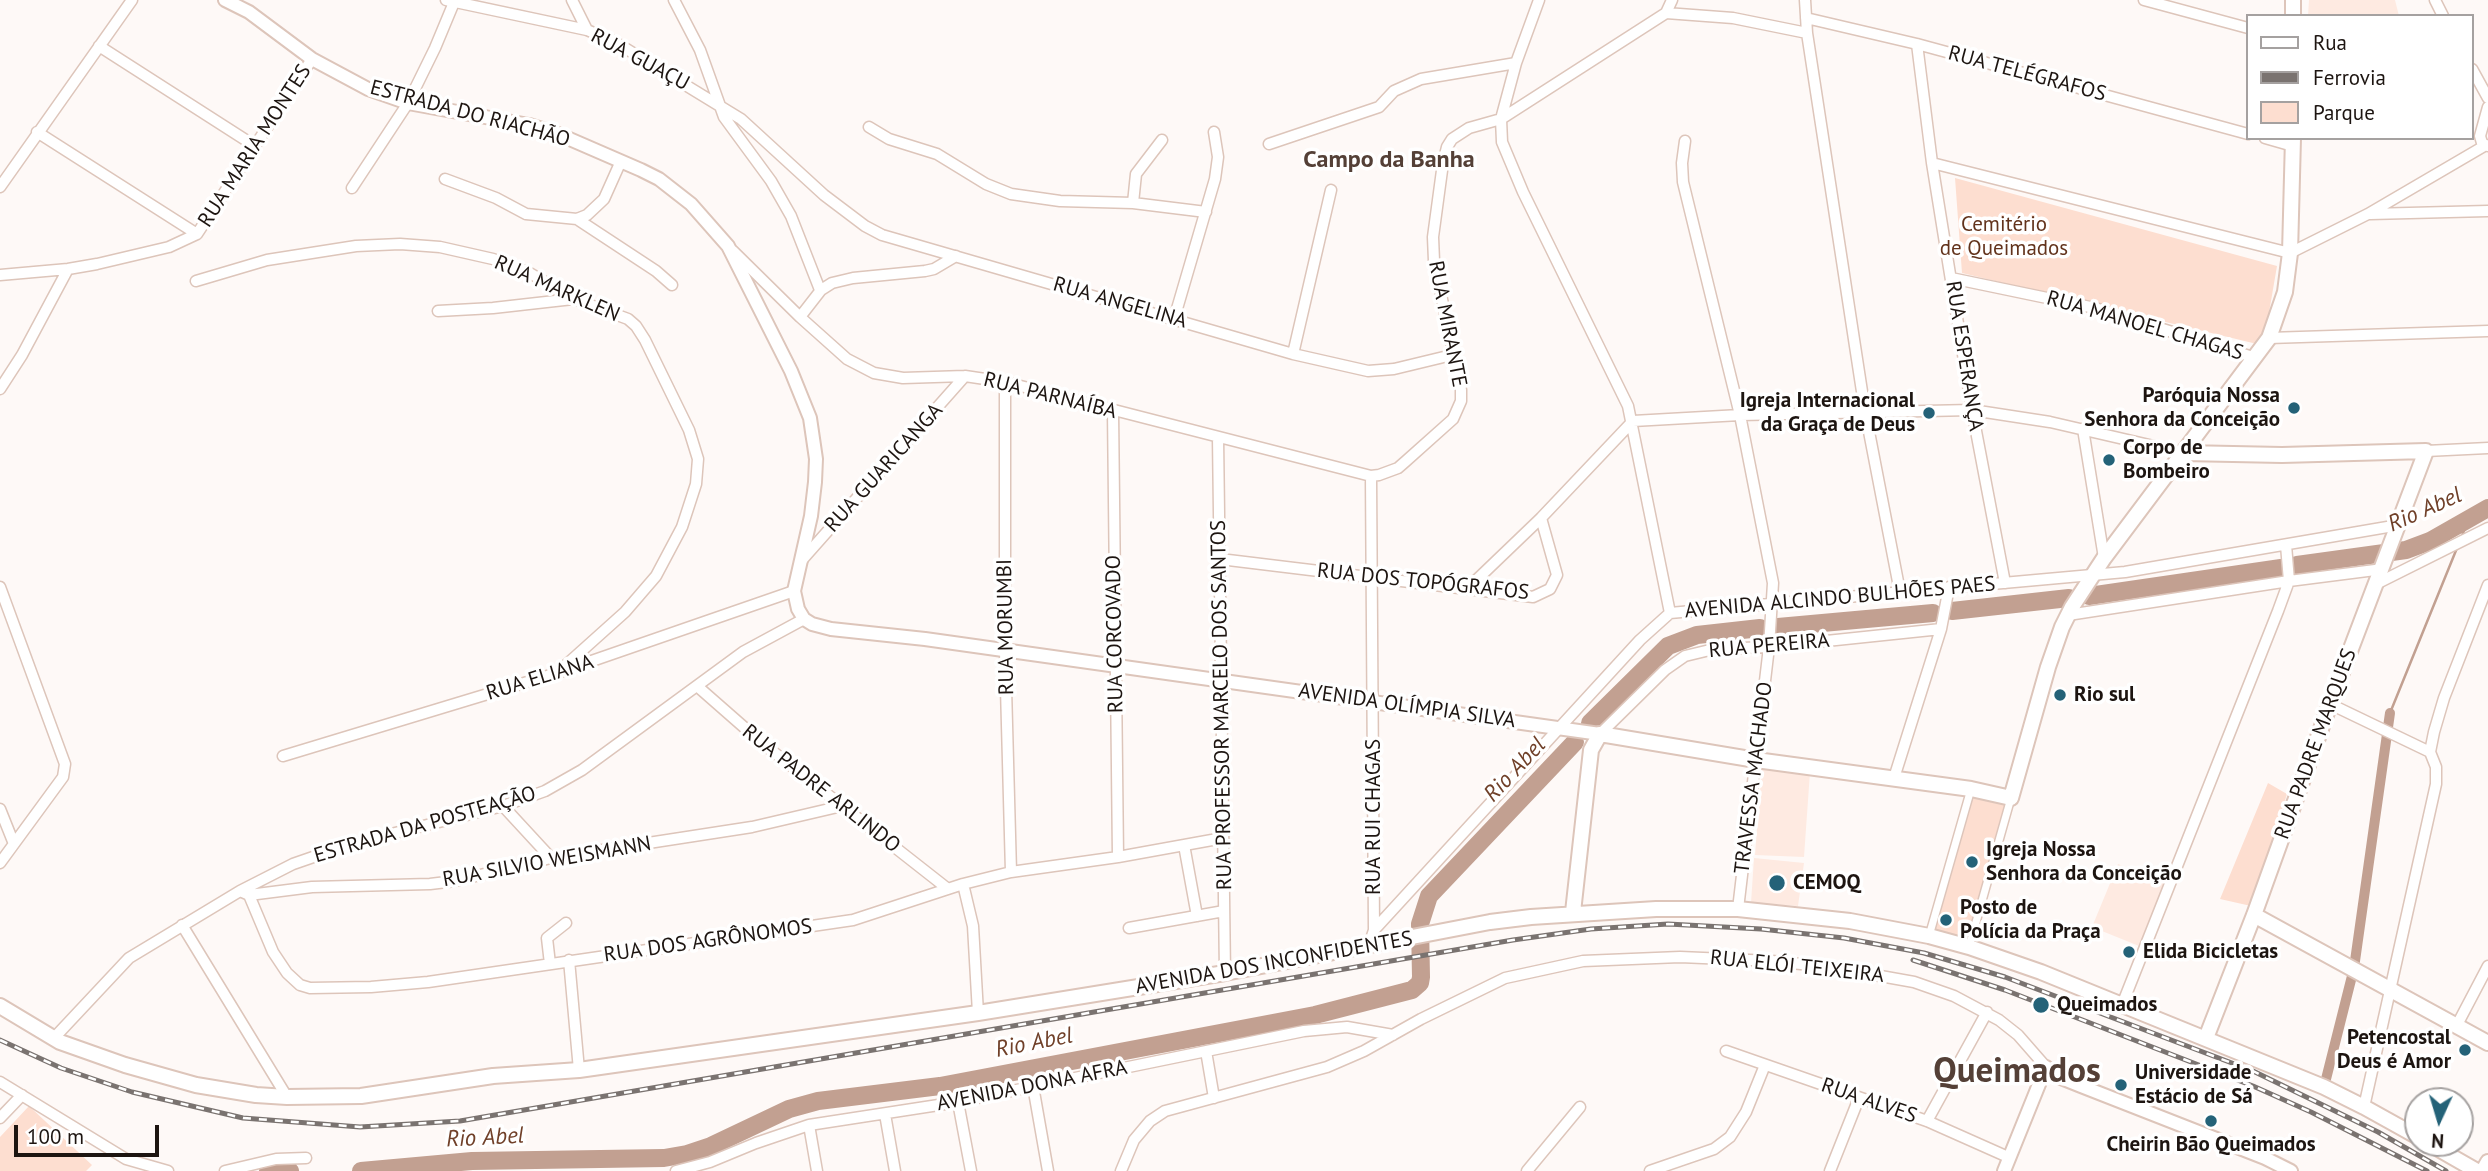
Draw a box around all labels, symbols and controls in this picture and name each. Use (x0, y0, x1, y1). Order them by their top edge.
legend (2246, 14, 2474, 140)
street label: RUA GUAÇU (586, 24, 694, 96)
text: Rua (2313, 29, 2347, 56)
street label: RUA TELÉGRAFOS (1945, 41, 2109, 107)
street label: RUA MARIA MONTES (193, 60, 317, 232)
text: Ferrovia (2313, 64, 2386, 91)
street label: ESTRADA DO RIACHÃO (367, 75, 573, 153)
text: Parque (2313, 99, 2375, 126)
district label: Campo da Banha (1303, 146, 1475, 174)
park label: Cemitério de Queimados (1940, 212, 2068, 262)
street label: RUA MARKLEN (490, 250, 624, 328)
street label: RUA MIRANTE (1422, 259, 1472, 389)
street label: RUA ANGELINA (1050, 272, 1190, 334)
street label: RUA ESPERANÇA (1940, 279, 1988, 433)
street label: RUA MANOEL CHAGAS (2044, 286, 2246, 366)
street label: RUA PARNAÍBA (981, 367, 1119, 425)
place label: Paróquia Nossa Senhora da Conceição (2084, 383, 2280, 433)
place label: Igreja Internacional da Graça de Deus (1740, 388, 1915, 438)
street label: RUA GUARICANGA (820, 398, 948, 538)
marker: Paróquia Nossa Senhora da Conceição (2286, 400, 2302, 416)
marker: Igreja Internacional da Graça de Deus (1921, 405, 1937, 421)
place label: Corpo de Bombeiro (2123, 435, 2210, 485)
marker: Corpo de Bombeiro (2101, 452, 2117, 468)
water label: Rio Abel (2384, 482, 2466, 538)
street label: RUA PROFESSOR MARCELO DOS SANTOS (1206, 520, 1238, 890)
street label: RUA CORCOVADO (1101, 555, 1129, 713)
street label: RUA DOS TOPÓGRAFOS (1316, 558, 1530, 606)
street label: RUA MORUMBI (992, 559, 1020, 695)
street label: AVENIDA ALCINDO BULHÕES PAES (1684, 572, 1996, 624)
street label: RUA PEREIRA (1708, 628, 1830, 664)
street label: RUA PADRE MARQUES (2270, 645, 2362, 843)
street label: RUA ELIANA (483, 650, 597, 706)
street label: AVENIDA OLÍMPIA SILVA (1297, 678, 1517, 734)
street label: TRAVESSA MACHADO (1730, 681, 1778, 875)
place label: Rio sul (2074, 682, 2135, 708)
marker: Rio sul (2052, 687, 2068, 703)
street label: RUA PADRE ARLINDO (737, 719, 905, 859)
water label: Rio Abel (1478, 732, 1552, 808)
street label: RUA RUI CHAGAS (1361, 739, 1387, 895)
street label: ESTRADA DA POSTEAÇÃO (311, 781, 539, 869)
street label: RUA SILVIO WEISMANN (441, 831, 653, 893)
place label: Igreja Nossa Senhora da Conceição (1986, 837, 2182, 887)
marker: Igreja Nossa Senhora da Conceição (1964, 854, 1980, 870)
place label: CEMOQ (1793, 870, 1861, 896)
marker: CEMOQ (1767, 873, 1787, 893)
place label: Posto de Polícia da Praça (1960, 895, 2101, 945)
marker: Posto de Polícia da Praça (1938, 912, 1954, 928)
street label: RUA DOS AGRÔNOMOS (602, 914, 814, 968)
street label: AVENIDA DOS INCONFIDENTES (1133, 926, 1415, 1000)
place label: Elida Bicicletas (2143, 939, 2278, 965)
marker: Elida Bicicletas (2121, 944, 2137, 960)
street label: RUA ELÓI TEIXEIRA (1709, 945, 1885, 989)
place label: Queimados (2057, 992, 2157, 1018)
marker: Queimados (2031, 995, 2051, 1015)
water label: Rio Abel (993, 1022, 1075, 1064)
place label: Petencostal Deus é Amor (2337, 1025, 2451, 1075)
marker: Petencostal Deus é Amor (2457, 1042, 2473, 1058)
district label: Queimados (1933, 1051, 2101, 1093)
street label: AVENIDA DONA AFRA (935, 1055, 1129, 1117)
place label: Universidade Estácio de Sá (2135, 1060, 2253, 1110)
street label: RUA ALVES (1818, 1073, 1920, 1129)
marker: Universidade Estácio de Sá (2113, 1077, 2129, 1093)
north arrow (2404, 1087, 2474, 1157)
scale bar (18, 1112, 163, 1156)
marker: Cheirin Bão Queimados (2203, 1113, 2219, 1129)
water label: Rio Abel (445, 1122, 525, 1154)
text: 100 m (27, 1123, 84, 1150)
text: N (2431, 1129, 2445, 1153)
place label: Cheirin Bão Queimados (2106, 1132, 2316, 1158)

